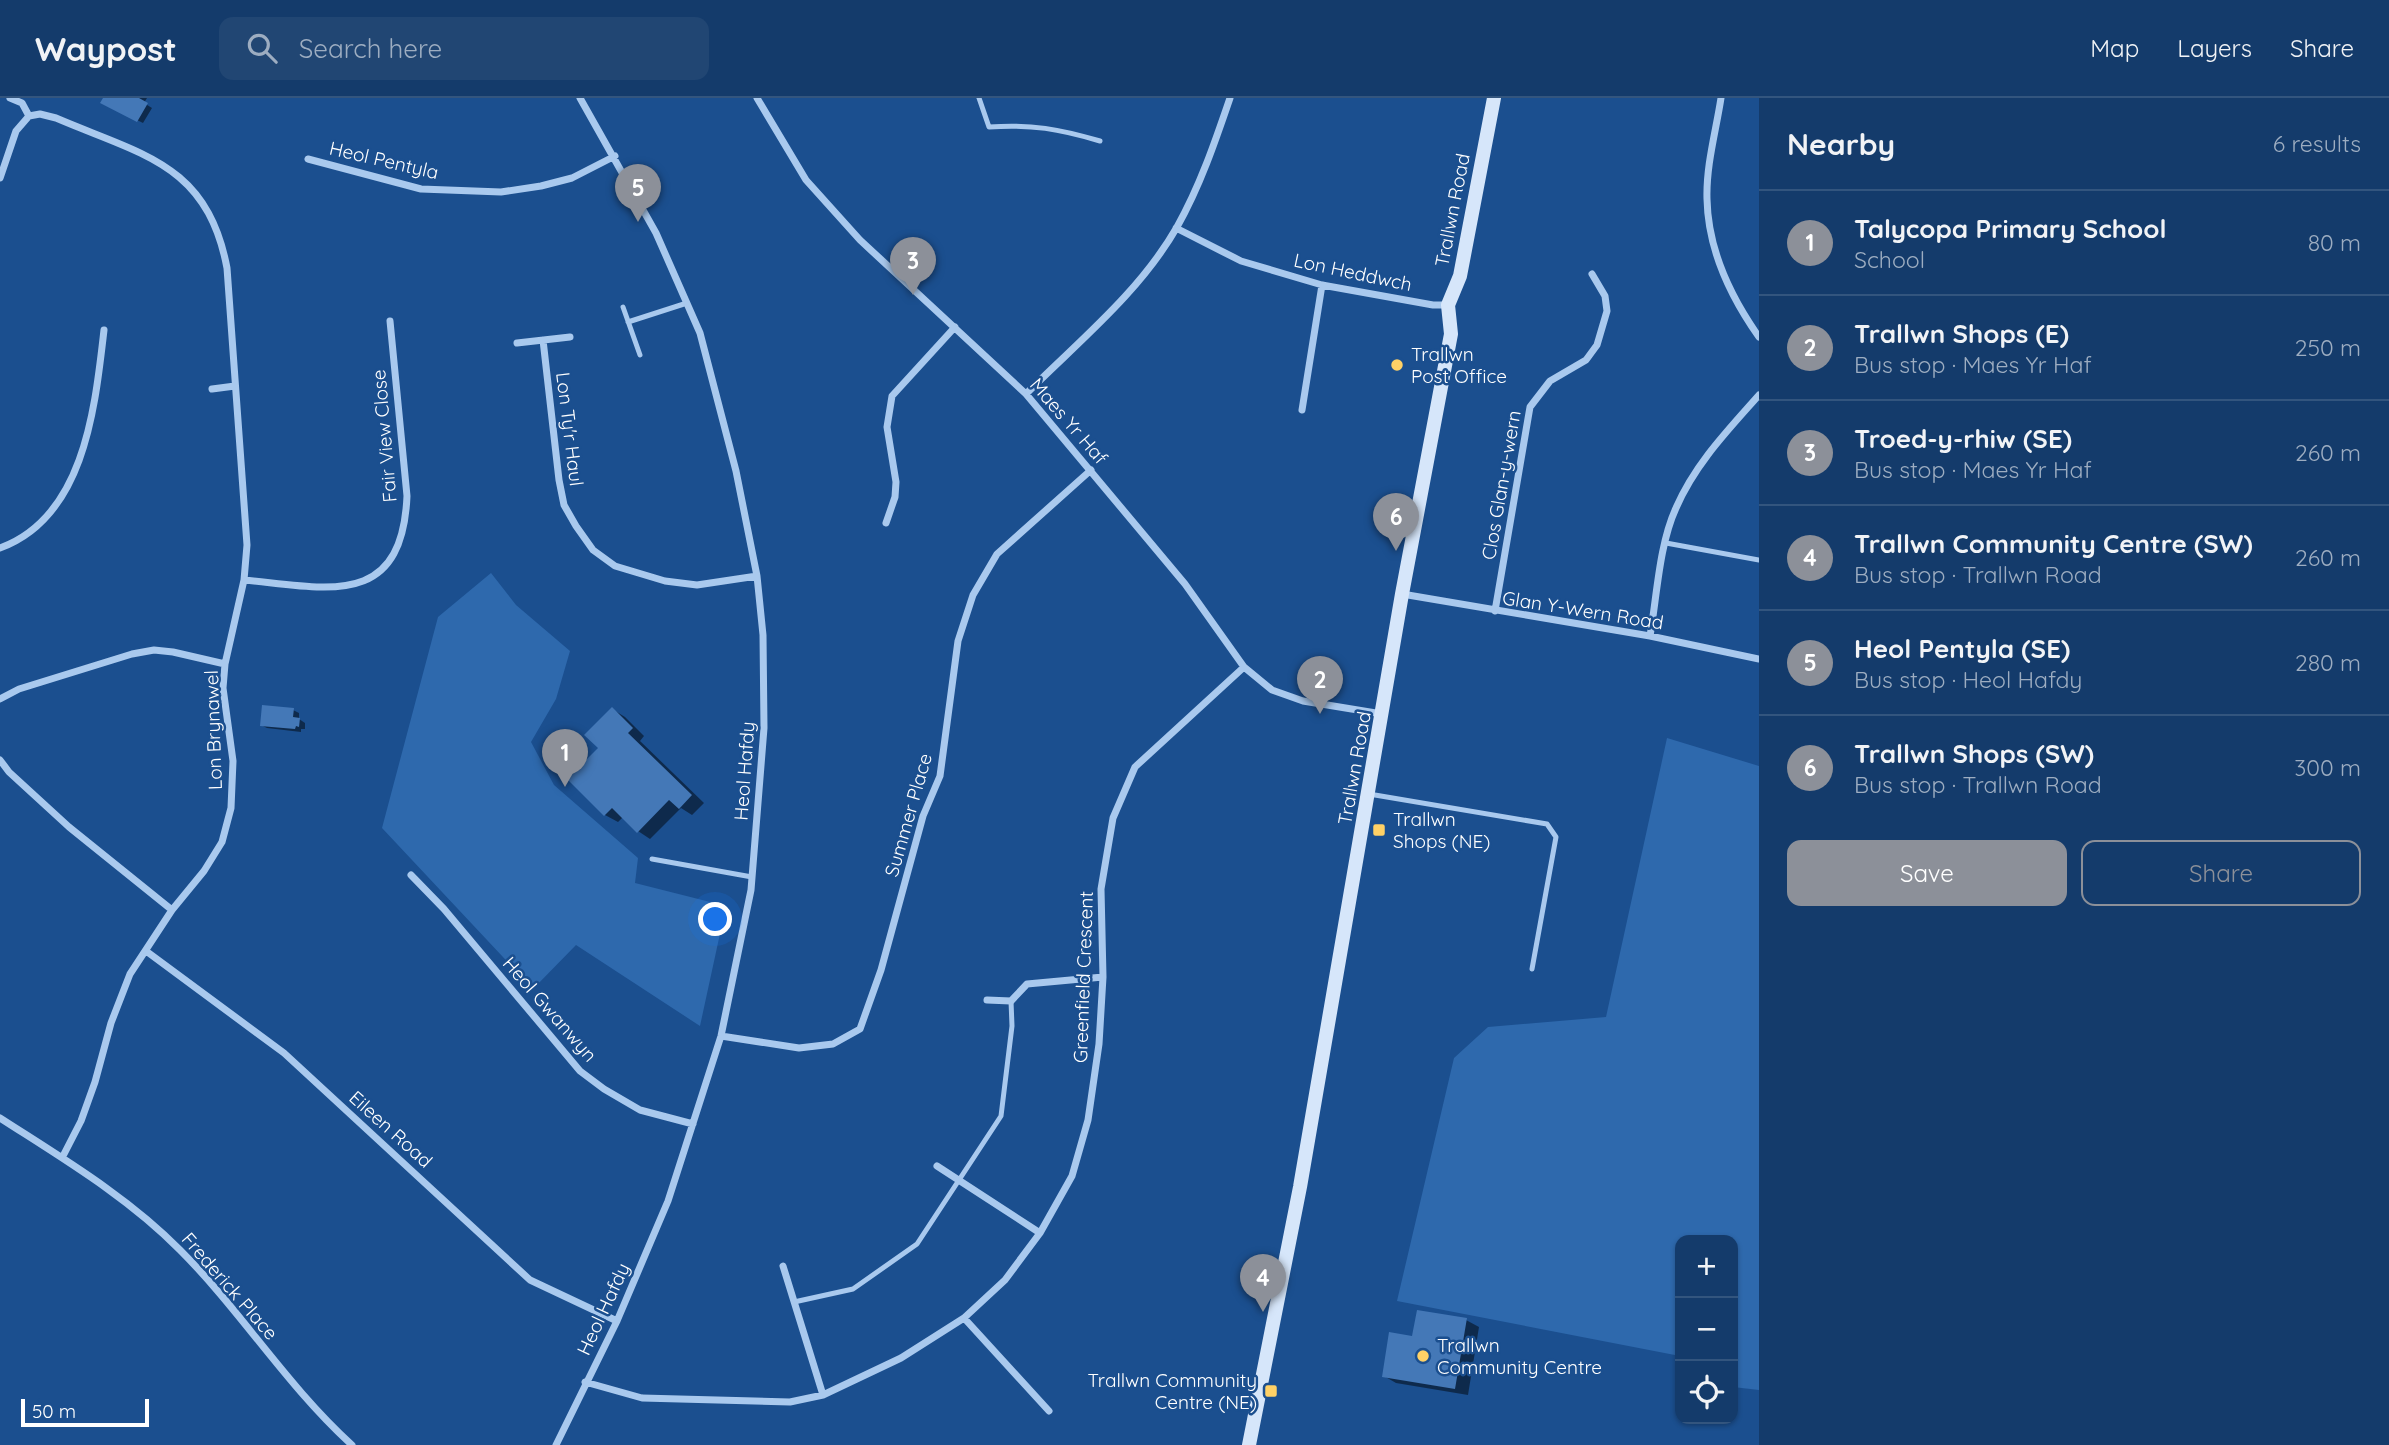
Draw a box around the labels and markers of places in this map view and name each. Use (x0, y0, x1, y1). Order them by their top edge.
pin: 5 (615, 164, 661, 222)
pin: 3 (890, 237, 936, 295)
place label: Trallwn Post Office (1411, 342, 1507, 388)
marker: Trallwn Post Office (1389, 357, 1405, 373)
pin: 6 (1373, 493, 1419, 551)
pin: 2 (1297, 656, 1343, 714)
pin: 1 (542, 729, 588, 787)
place label: Trallwn Shops (NE) (1393, 807, 1490, 853)
marker: Trallwn Shops (NE) (1371, 822, 1387, 838)
pin: 4 (1240, 1254, 1286, 1312)
place label: Trallwn Community Centre (1437, 1333, 1602, 1379)
marker: Trallwn Community Centre (1415, 1348, 1431, 1364)
place label: Trallwn Community Centre (NE) (1088, 1368, 1257, 1414)
marker: Trallwn Community Centre (NE) (1263, 1383, 1279, 1399)

